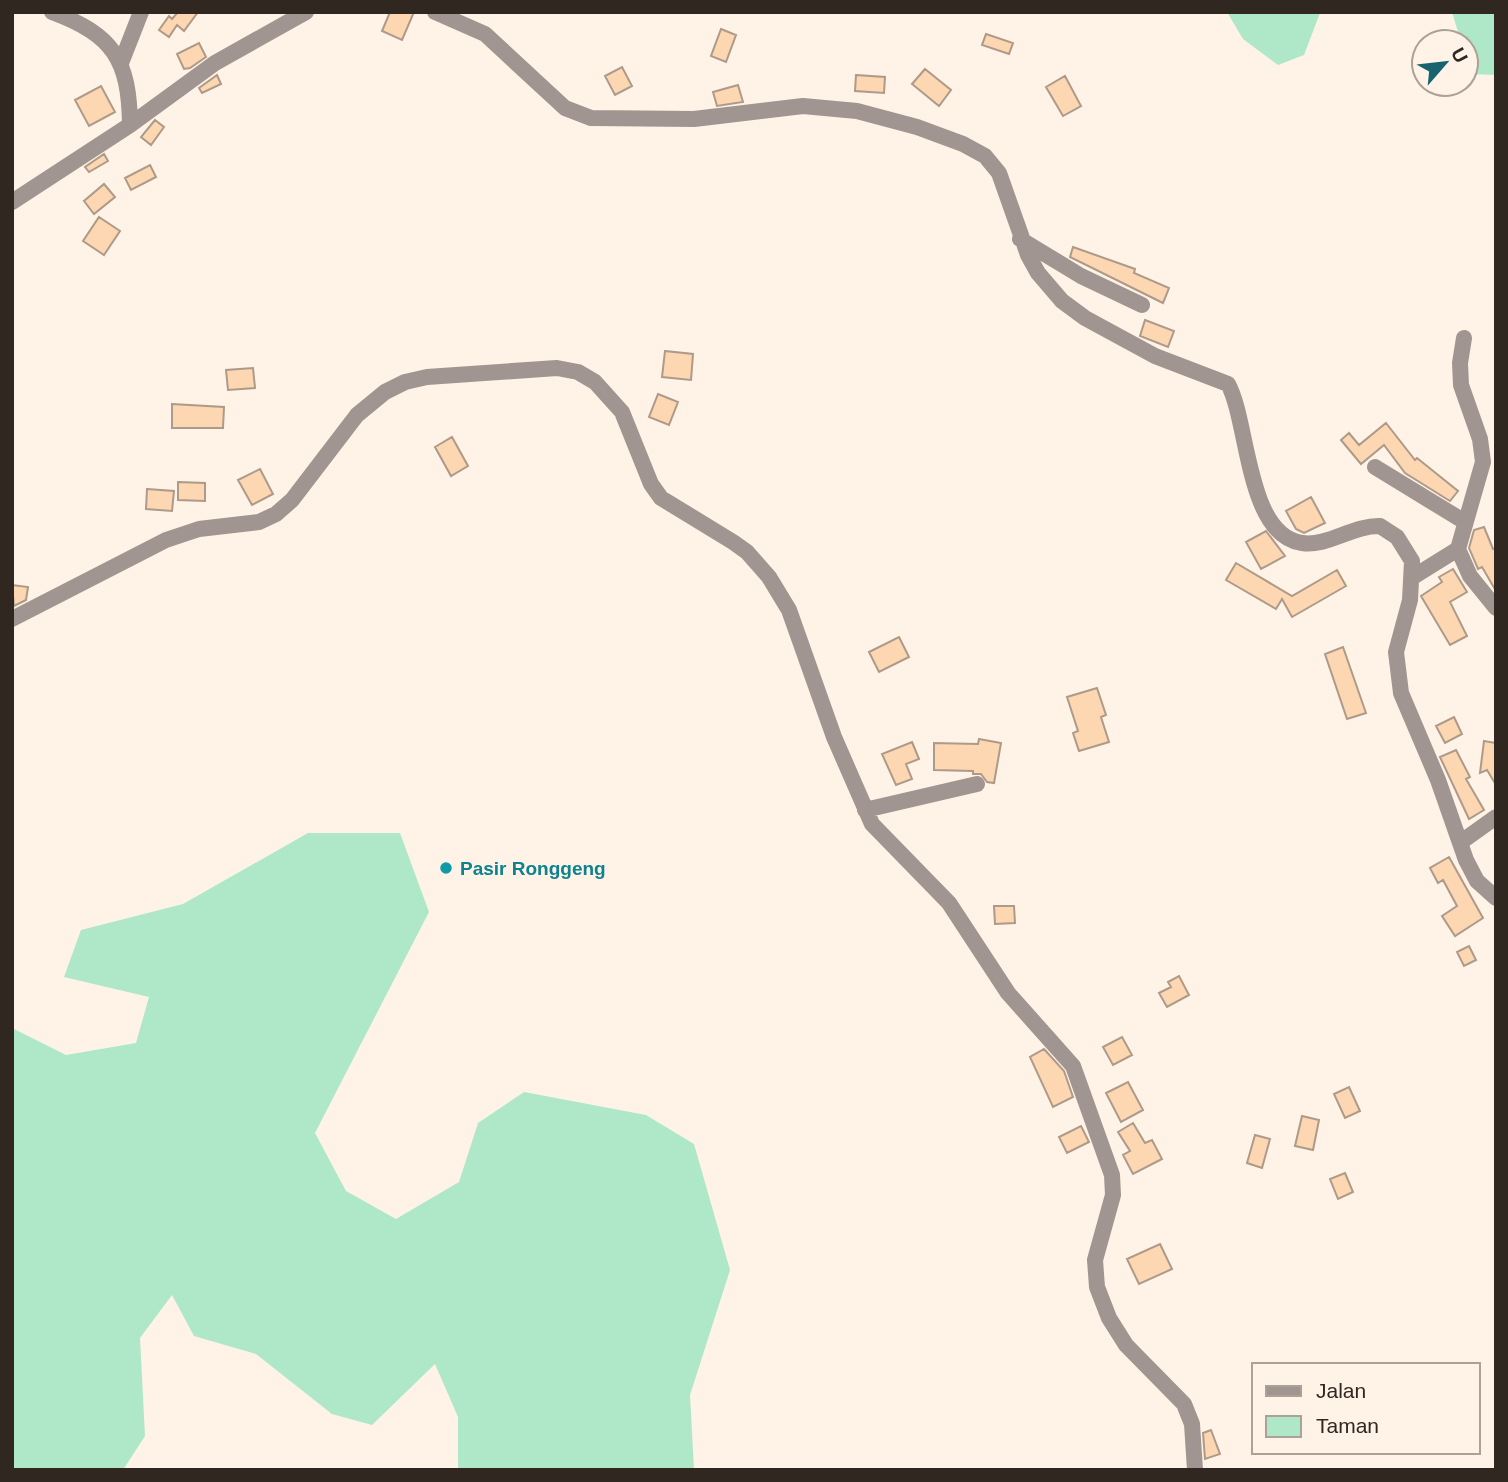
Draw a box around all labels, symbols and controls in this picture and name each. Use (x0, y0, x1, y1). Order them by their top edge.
north arrow (1410, 28, 1480, 98)
text: U (1447, 44, 1472, 66)
place label: Pasir Ronggeng (460, 858, 606, 879)
marker: Pasir Ronggeng (438, 860, 454, 876)
legend (1252, 1363, 1480, 1454)
text: Jalan (1316, 1379, 1366, 1402)
text: Taman (1316, 1414, 1379, 1437)

